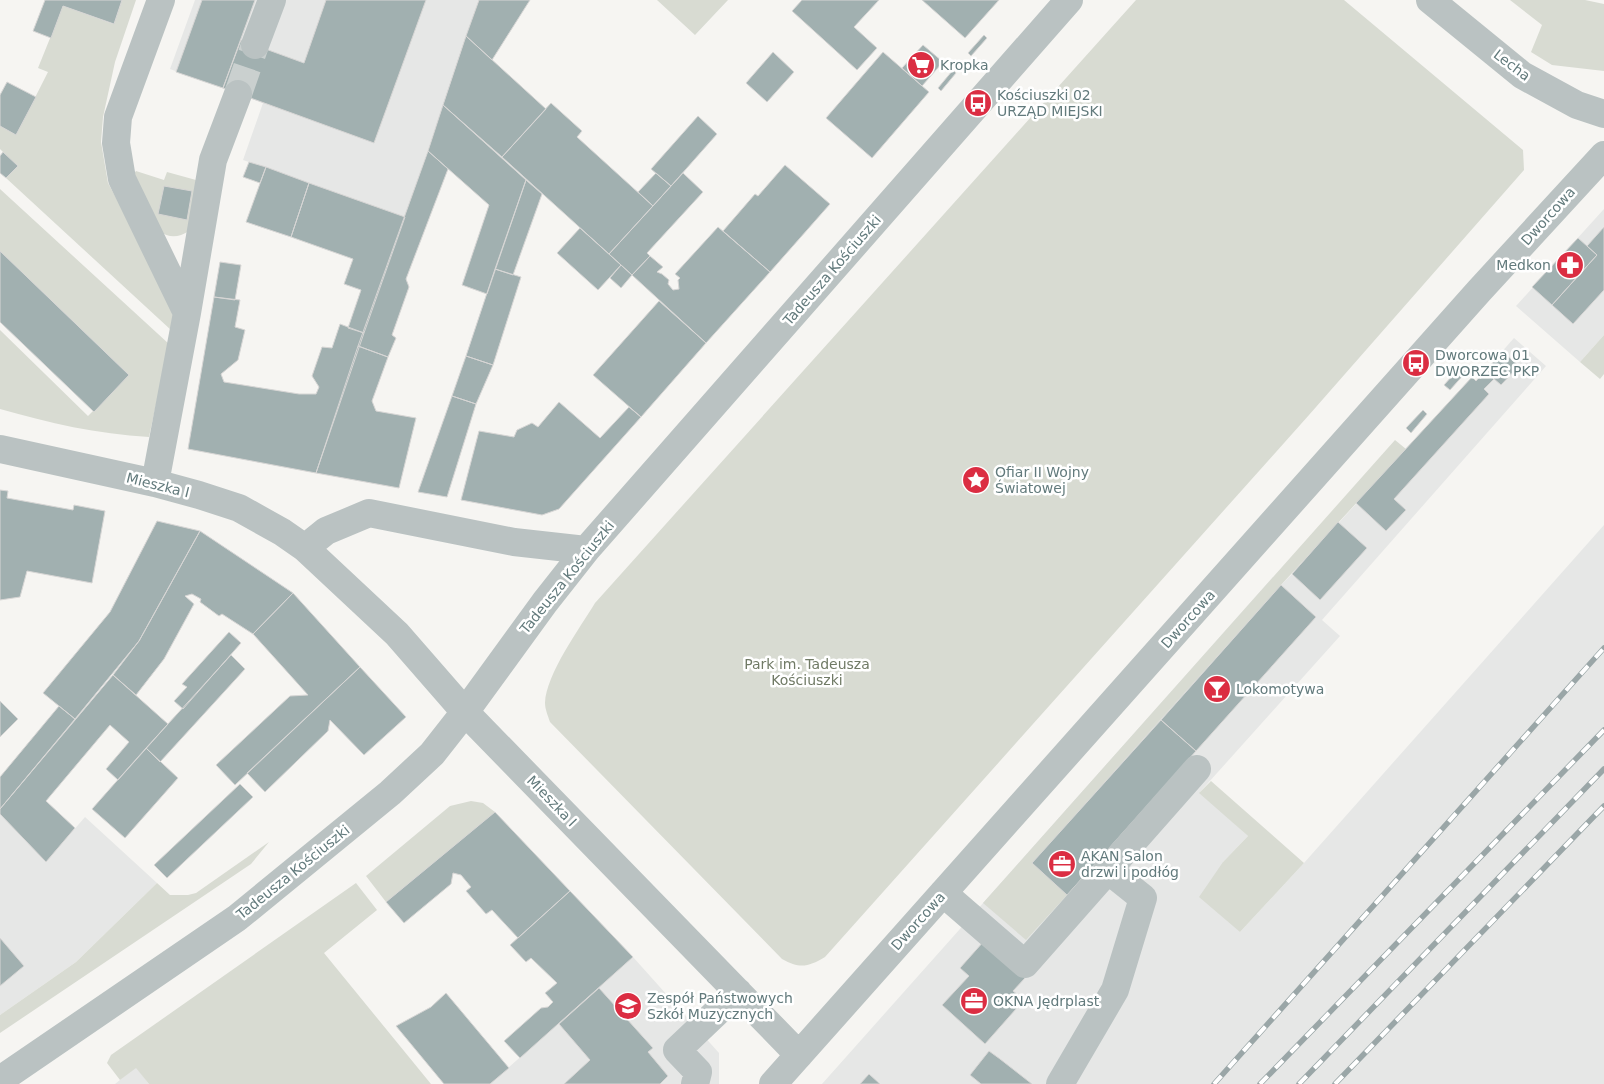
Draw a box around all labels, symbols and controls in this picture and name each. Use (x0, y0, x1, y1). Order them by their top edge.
street label: Lecha (1491, 46, 1533, 84)
supermarket icon: Kropka (906, 50, 936, 80)
place label: Kropka (940, 57, 989, 73)
place label: Kościuszki 02 URZĄD MIEJSKI (997, 87, 1103, 119)
bus stop icon: Kościuszki 02 URZĄD MIEJSKI (963, 88, 993, 118)
street label: Dworcowa (1518, 184, 1578, 248)
street label: Tadeusza Kościuszki (779, 212, 884, 329)
pharmacy icon: Medkon (1555, 250, 1585, 280)
place label: Medkon (1496, 257, 1551, 273)
place label: Dworcowa 01 DWORZEC PKP (1435, 347, 1539, 379)
bus stop icon: Dworcowa 01 DWORZEC PKP (1401, 348, 1431, 378)
place label: Ofiar II Wojny Światowej (995, 464, 1089, 496)
place icon: Ofiar II Wojny Światowej (961, 465, 991, 495)
street label: Mieszka I (125, 469, 191, 501)
street label: Tadeusza Kościuszki (516, 517, 617, 637)
street label: Dworcowa (1158, 587, 1218, 651)
park label: Park im. Tadeusza Kościuszki (744, 656, 870, 688)
bar icon: Lokomotywa (1202, 674, 1232, 704)
place label: Lokomotywa (1236, 681, 1324, 697)
street label: Mieszka I (524, 772, 580, 830)
street label: Tadeusza Kościuszki (233, 822, 353, 923)
place label: AKAN Salon drzwi i podłóg (1081, 848, 1179, 880)
office icon: AKAN Salon drzwi i podłóg (1047, 849, 1077, 879)
street label: Dworcowa (888, 889, 948, 953)
office icon: OKNA Jędrplast (959, 986, 989, 1016)
place label: Zespół Państwowych Szkół Muzycznych (647, 990, 793, 1022)
school or university icon: Zespół Państwowych Szkół Muzycznych (613, 991, 643, 1021)
place label: OKNA Jędrplast (993, 993, 1100, 1009)

